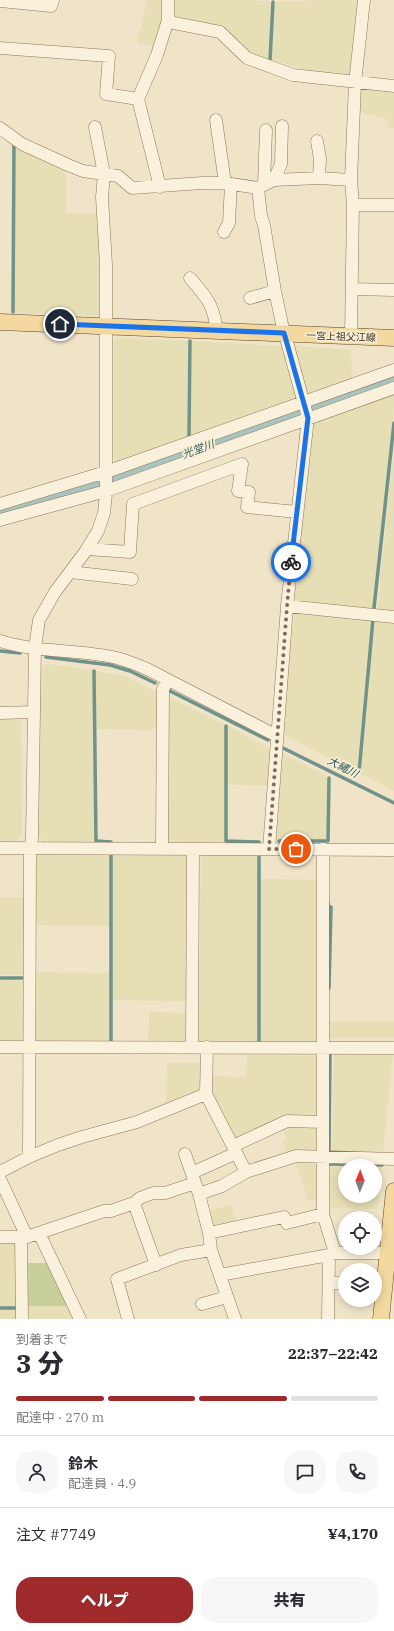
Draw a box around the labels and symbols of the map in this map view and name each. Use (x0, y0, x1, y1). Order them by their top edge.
pin (43, 307, 77, 341)
street label: 一宮上祖父江線 (306, 329, 376, 344)
water label: 光堂川 (180, 436, 217, 461)
courier (271, 542, 311, 582)
water label: 大縄川 (325, 753, 362, 781)
pin (279, 832, 313, 866)
north arrow (338, 1159, 382, 1203)

